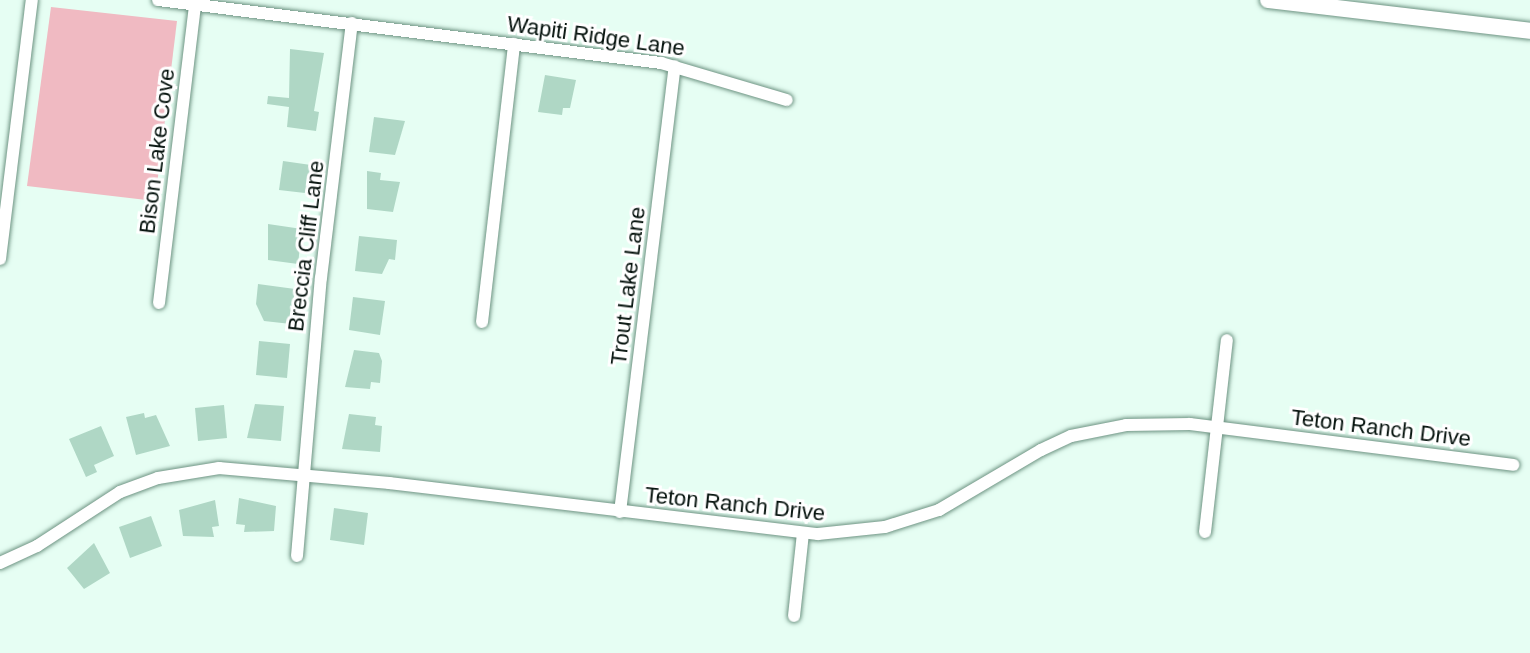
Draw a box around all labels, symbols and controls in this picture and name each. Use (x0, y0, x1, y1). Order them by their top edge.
street label: Wapiti Ridge Lane (506, 10, 686, 62)
street label: Bison Lake Cove (134, 67, 180, 235)
street label: Breccia Cliff Lane (282, 159, 330, 333)
street label: Trout Lake Lane (605, 205, 651, 367)
street label: Teton Ranch Drive (1290, 404, 1472, 452)
street label: Teton Ranch Drive (644, 481, 826, 527)

